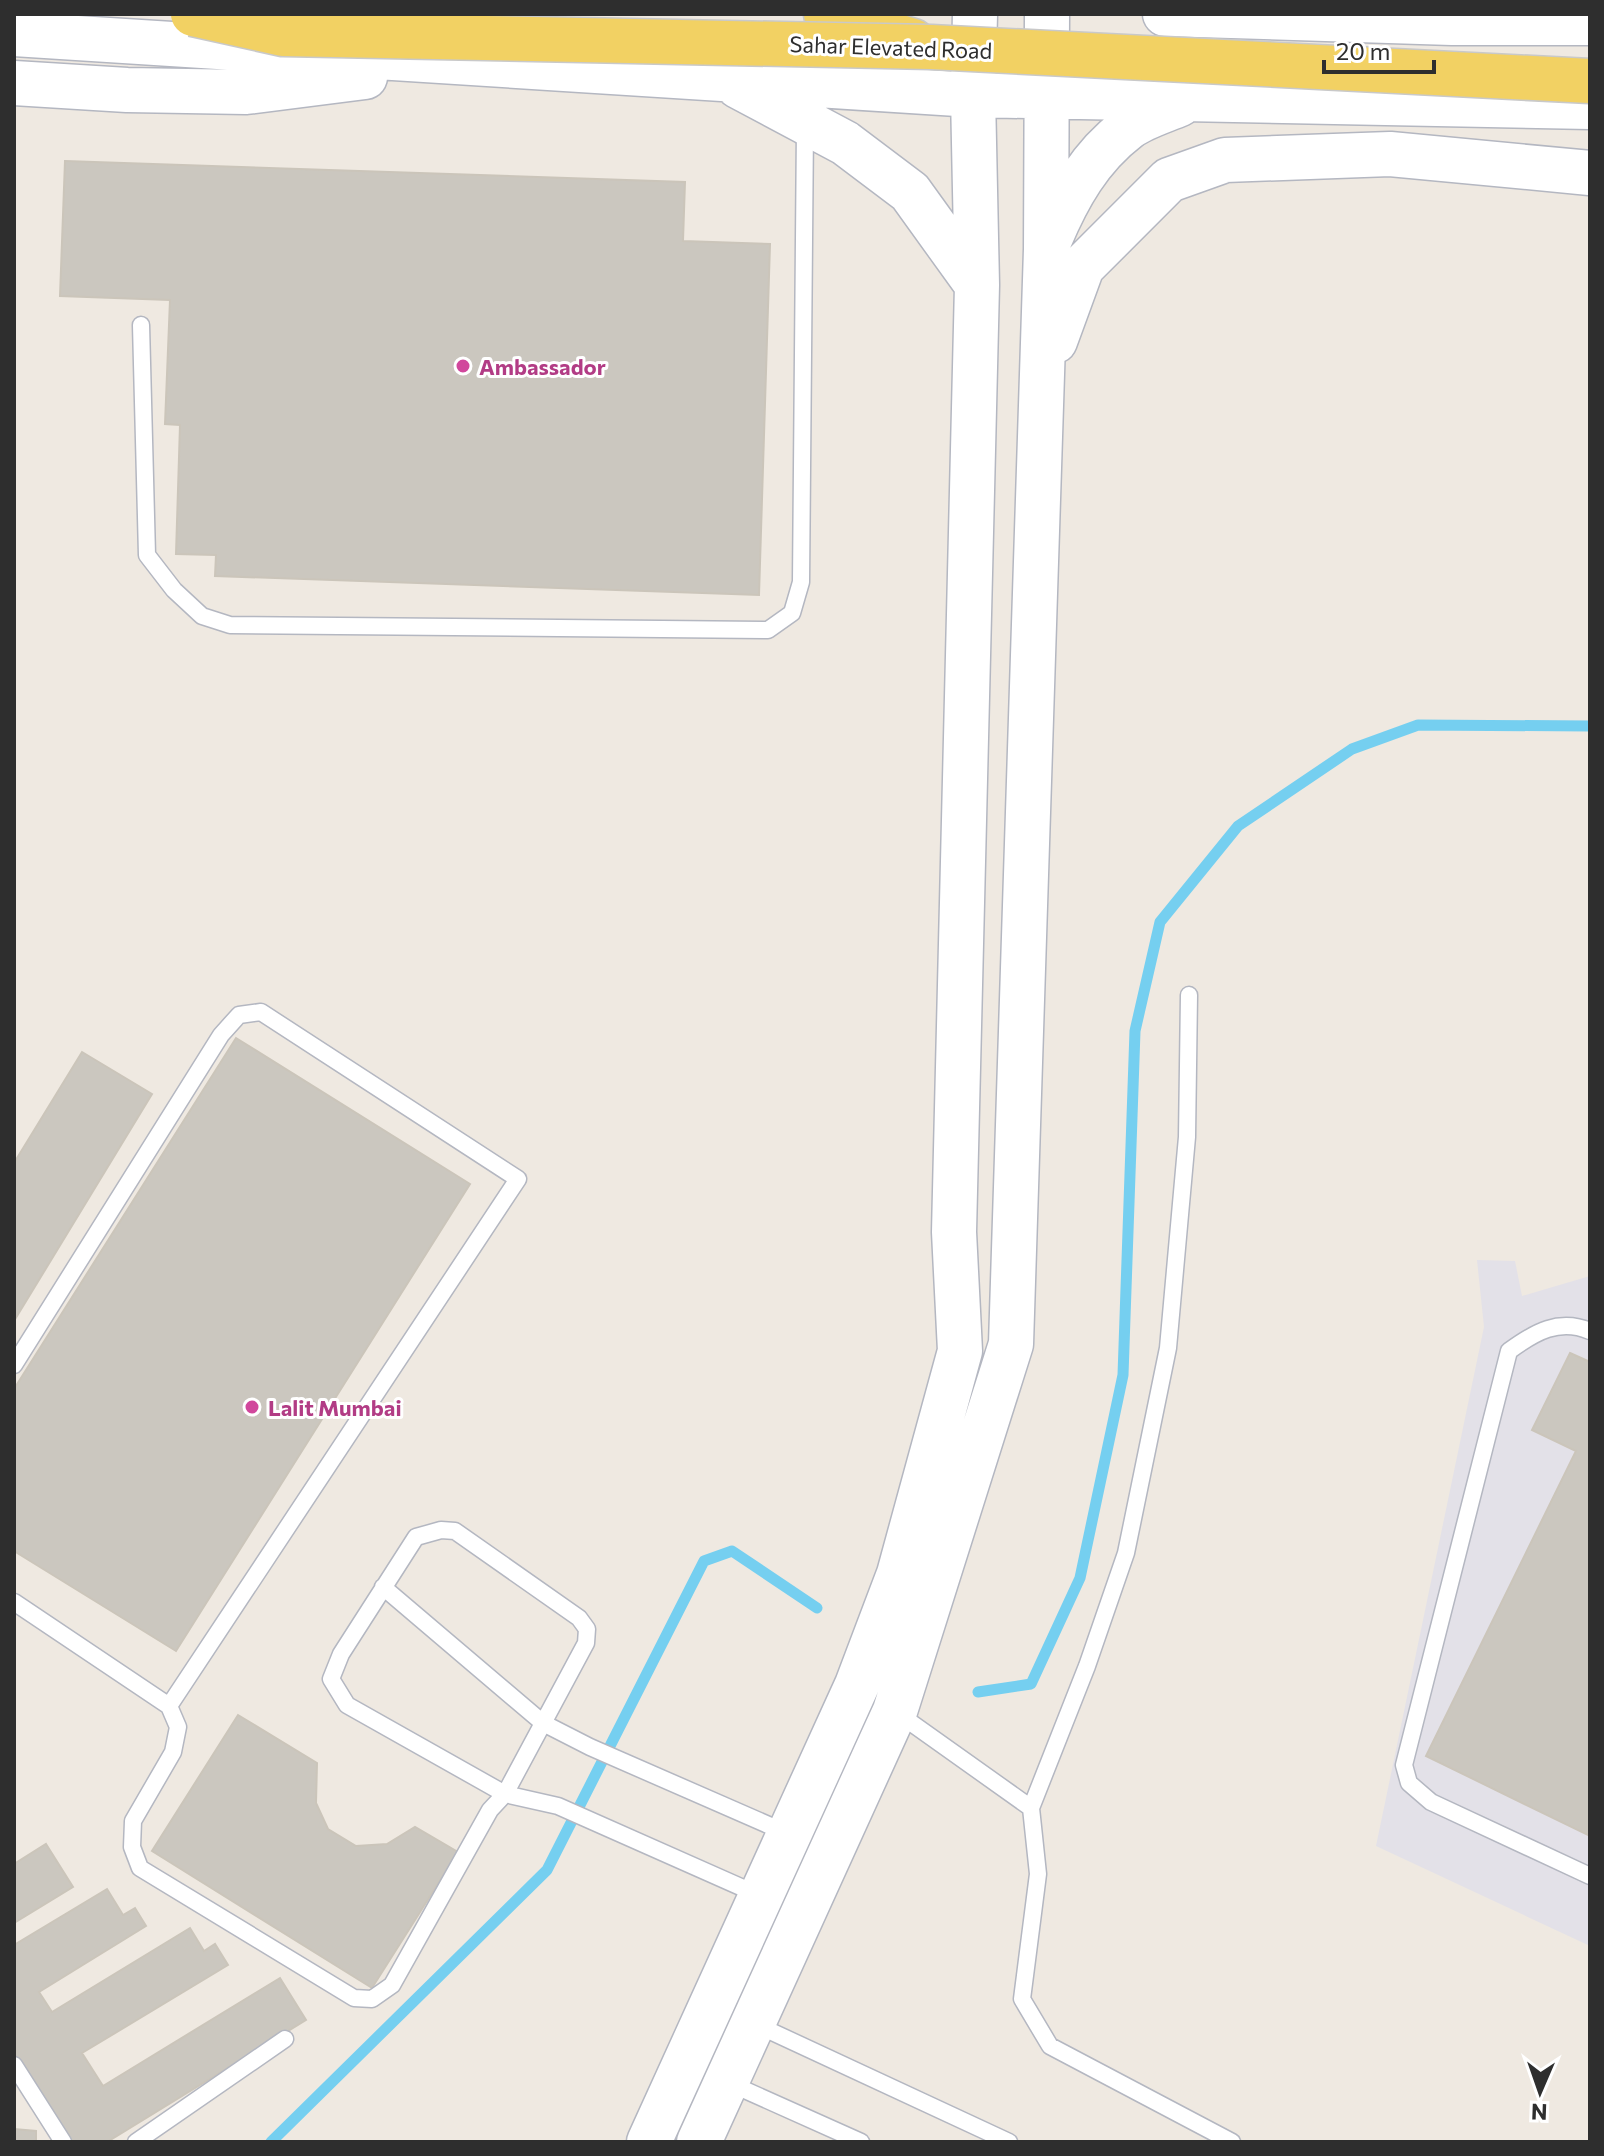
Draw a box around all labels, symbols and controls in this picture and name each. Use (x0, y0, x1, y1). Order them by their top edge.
scale bar (1324, 24, 1434, 74)
street label: Sahar Elevated Road (789, 30, 993, 64)
text: 20 m (1336, 36, 1390, 65)
place label: Ambassador (479, 353, 606, 380)
marker: Ambassador (454, 357, 472, 375)
place label: Lalit Mumbai (268, 1394, 402, 1421)
marker: Lalit Mumbai (243, 1398, 261, 1416)
north arrow (1500, 2052, 1580, 2132)
text: N (1531, 2099, 1548, 2126)

